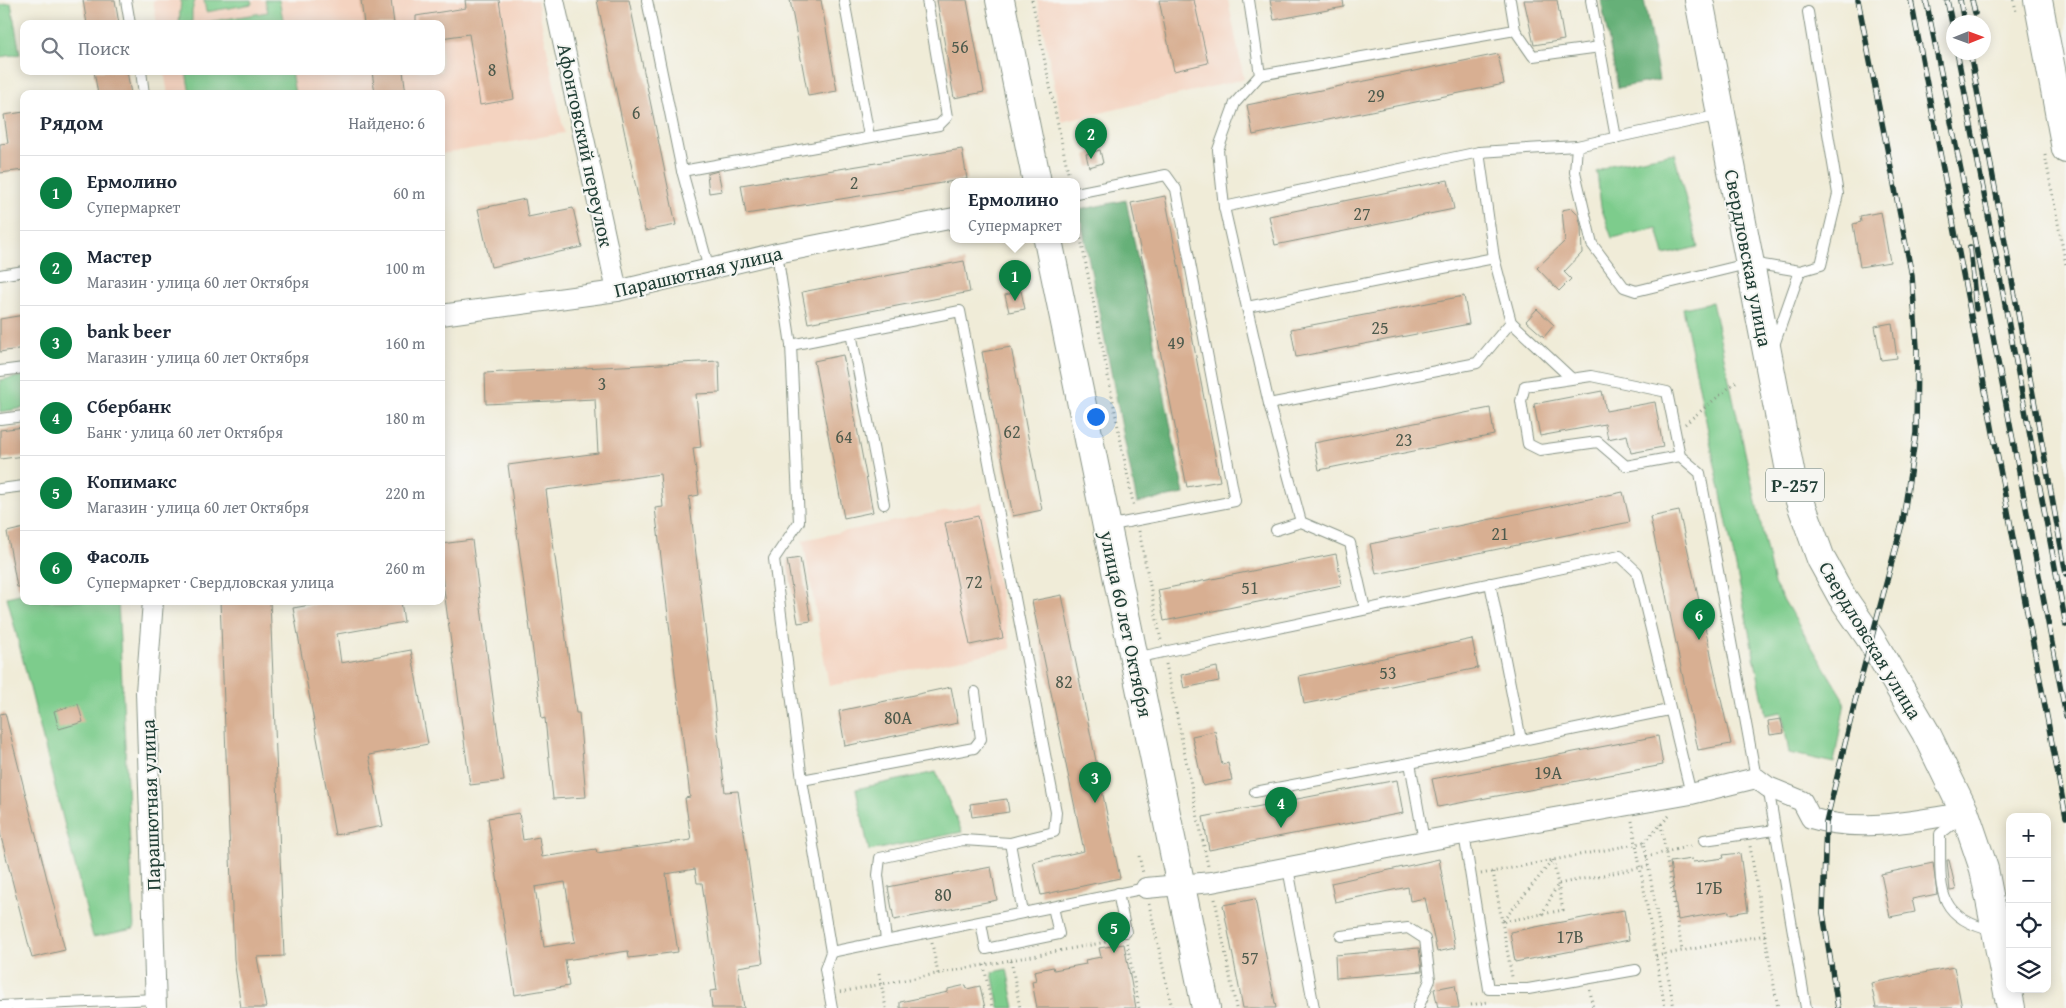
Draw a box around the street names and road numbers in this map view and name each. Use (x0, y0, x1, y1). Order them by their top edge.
street label: Афонтовский переулок (550, 41, 622, 250)
street label: Свердловская улица (1718, 167, 1780, 350)
street label: Парашютная улица (611, 237, 785, 304)
road number: Р-257 (1766, 468, 1824, 502)
street label: улица 60 лет Октября (1093, 527, 1161, 720)
street label: Свердловская улица (1812, 555, 1930, 725)
street label: Парашютная улица (132, 718, 167, 891)

